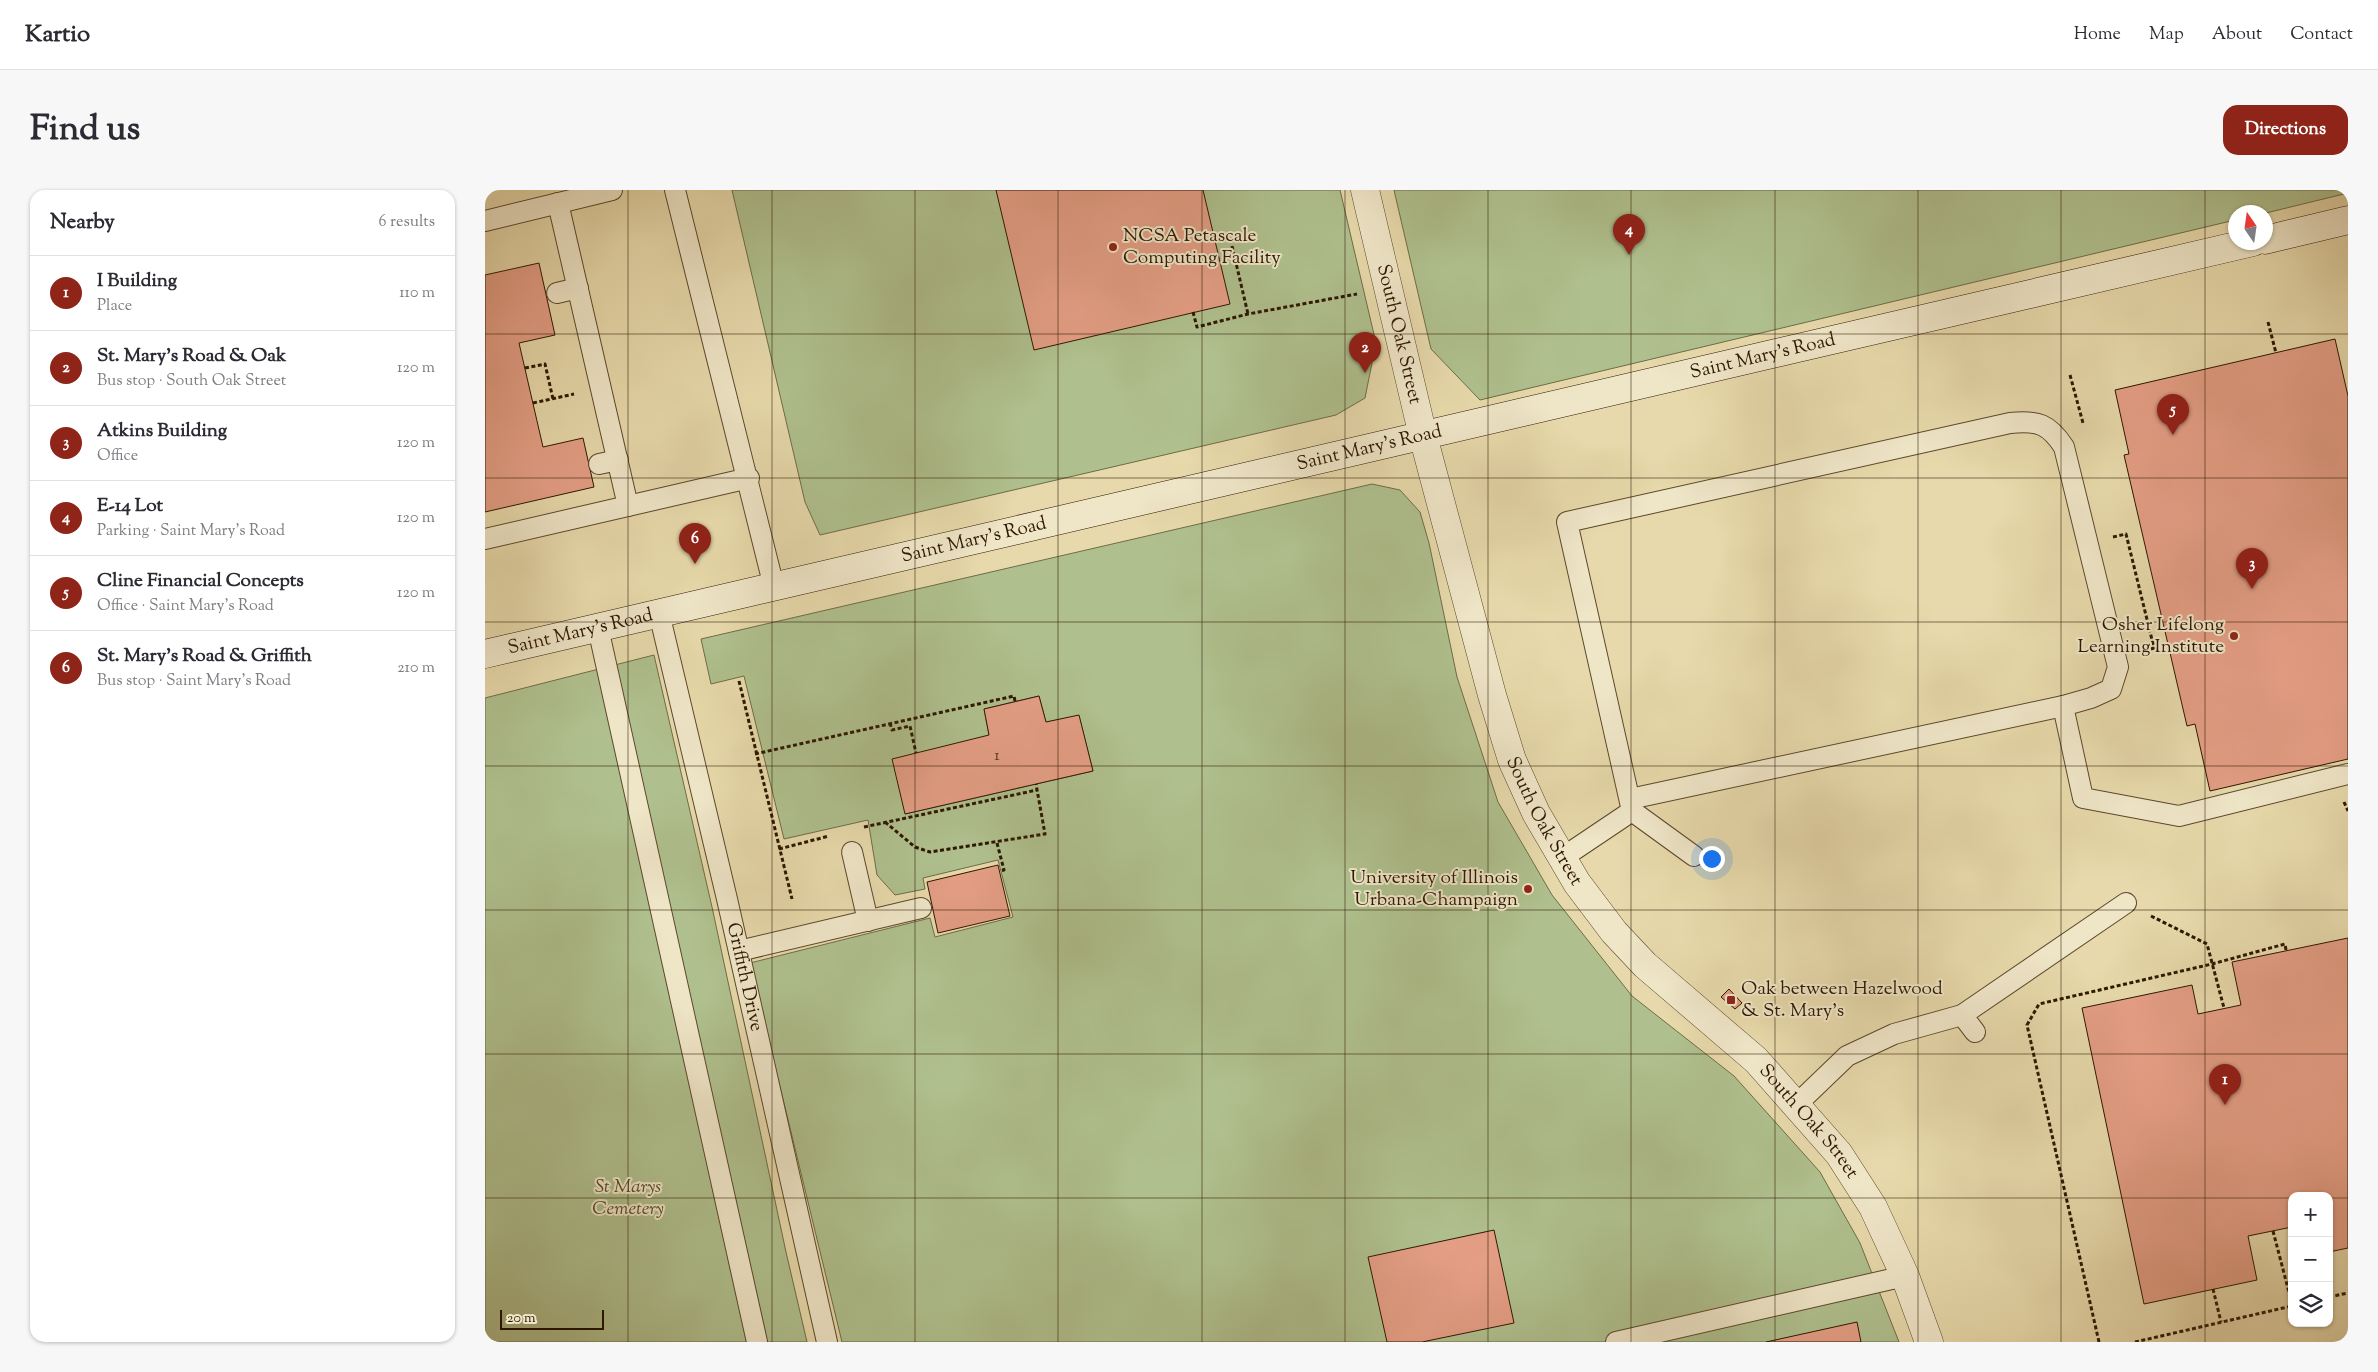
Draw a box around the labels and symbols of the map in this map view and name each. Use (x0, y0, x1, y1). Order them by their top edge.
north arrow (2228, 205, 2273, 250)
pin: 4 (1613, 214, 1645, 255)
place label: NCSA Petascale Computing Facility (1123, 223, 1281, 272)
marker: NCSA Petascale Computing Facility (1107, 241, 1119, 253)
street label: South Oak Street (1369, 261, 1429, 407)
street label: Saint Mary's Road (1687, 326, 1838, 386)
pin: 2 (1349, 332, 1381, 373)
pin: 5 (2157, 394, 2189, 435)
street label: Saint Mary's Road (1294, 418, 1445, 478)
street label: Saint Mary's Road (899, 510, 1049, 570)
pin: 6 (679, 523, 711, 564)
pin: 3 (2236, 548, 2268, 589)
street label: Saint Mary's Road (505, 602, 656, 662)
place label: Osher Lifelong Learning Institute (2078, 612, 2224, 661)
marker: Osher Lifelong Learning Institute (2228, 630, 2240, 642)
house number: 1 (994, 745, 1000, 768)
street label: South Oak Street (1499, 752, 1590, 891)
your location (1699, 846, 1725, 872)
place label: University of Illinois Urbana-Champaign (1350, 865, 1518, 914)
marker: University of Illinois Urbana-Champaign (1522, 883, 1534, 895)
street label: Griffith Drive (719, 920, 770, 1034)
place label: Oak between Hazelwood & St. Mary's (1741, 976, 1943, 1025)
marker: Oak between Hazelwood & St. Mary's (1725, 994, 1737, 1006)
street label: South Oak Street (1752, 1058, 1865, 1185)
pin: 1 (2209, 1064, 2241, 1105)
park label: St Marys Cemetery (592, 1174, 664, 1223)
scale bar (500, 1307, 604, 1330)

